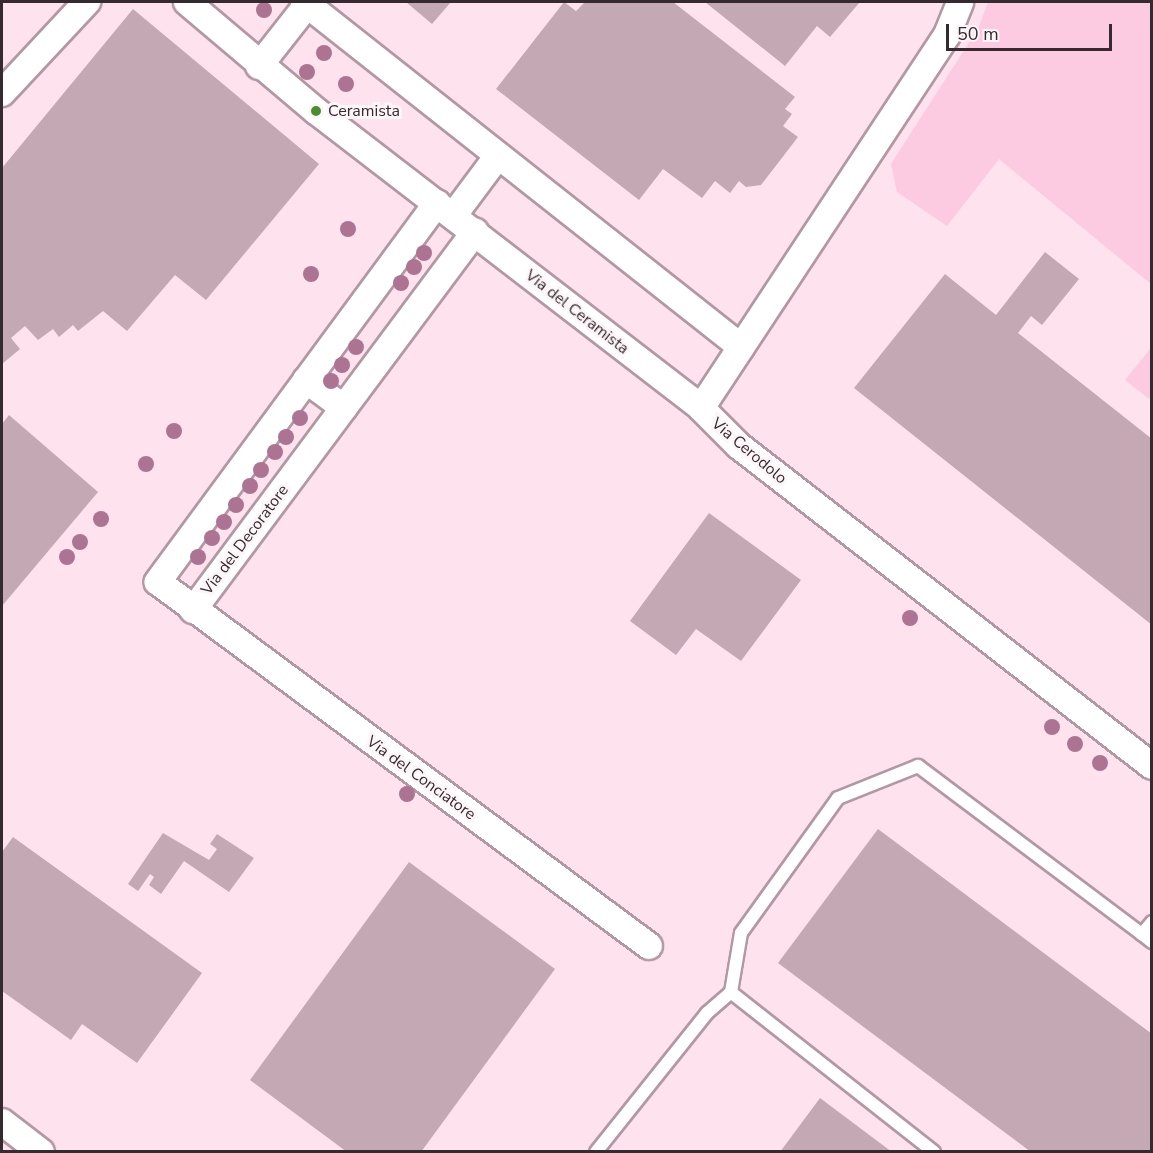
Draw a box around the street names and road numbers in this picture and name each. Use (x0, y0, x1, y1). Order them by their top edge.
street label: Via del Ceramista (521, 266, 633, 358)
street label: Via Cerodolo (707, 414, 791, 488)
street label: Via del Decoratore (197, 481, 293, 599)
street label: Via del Conciatore (363, 732, 479, 824)

